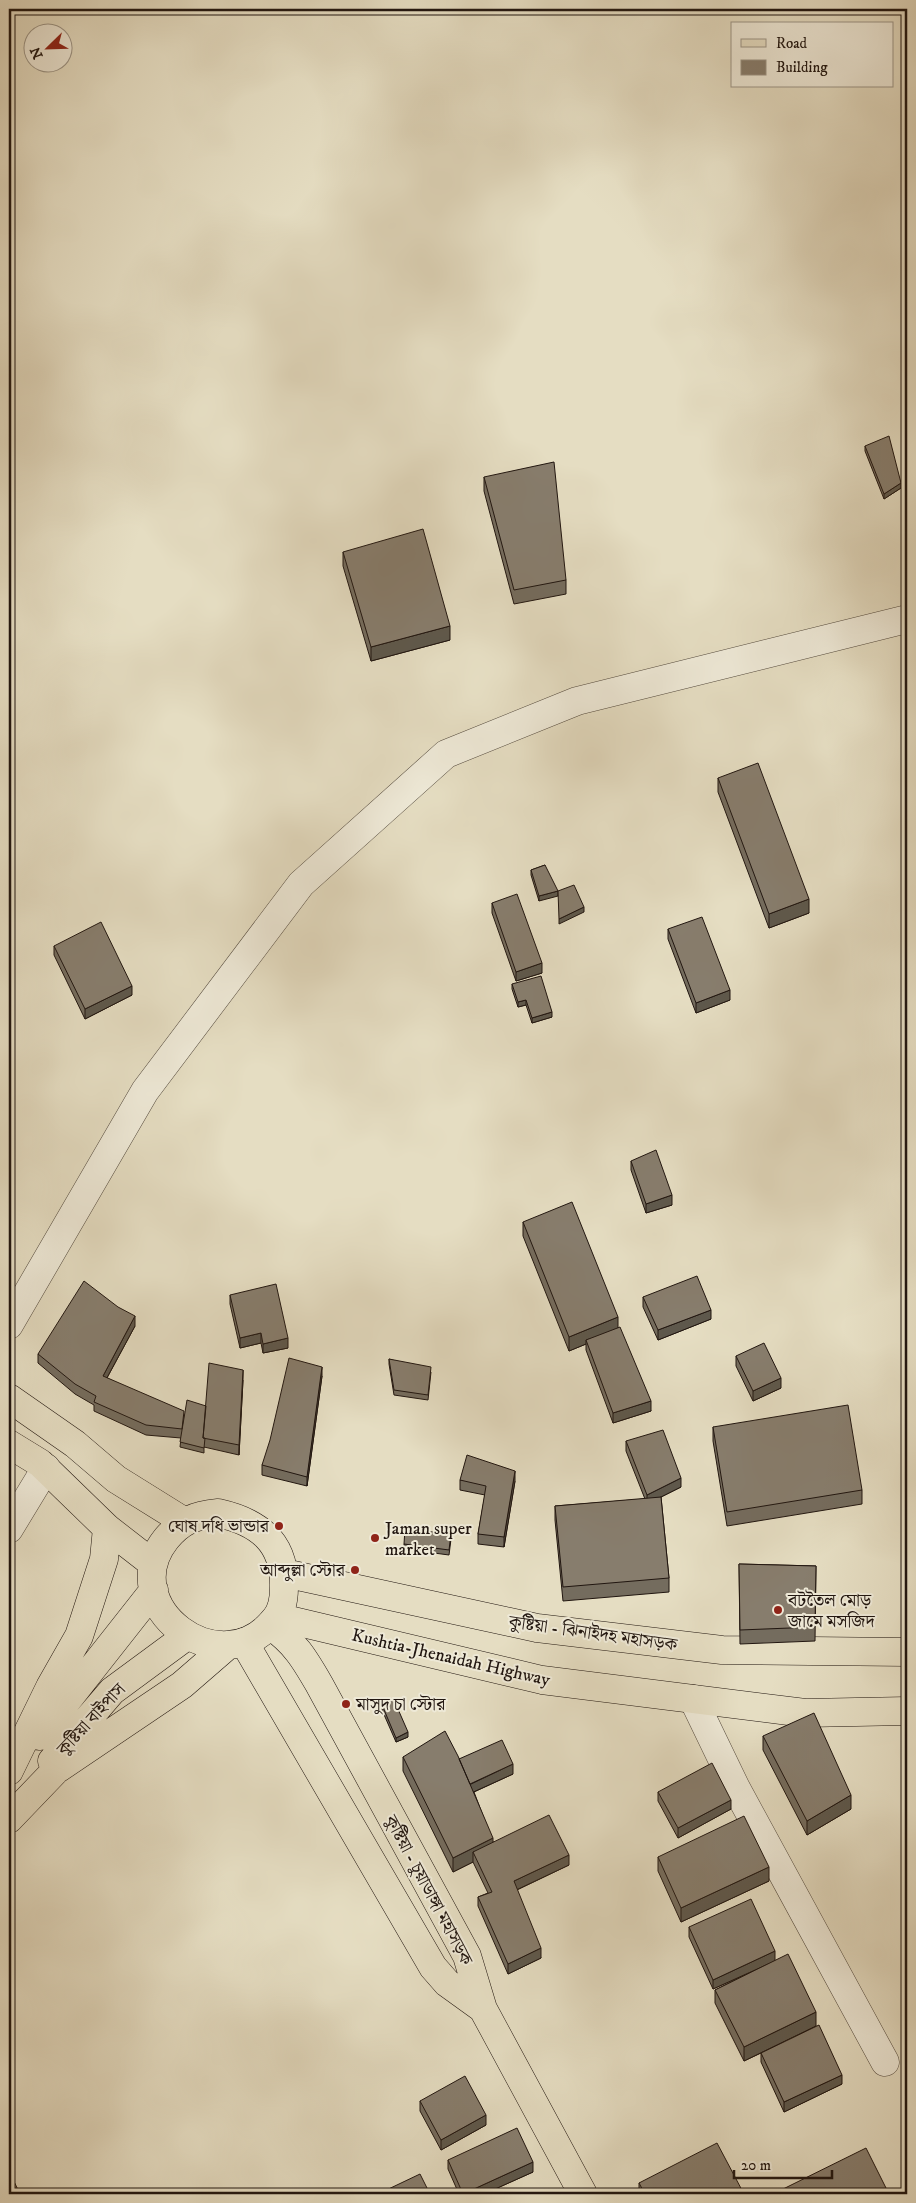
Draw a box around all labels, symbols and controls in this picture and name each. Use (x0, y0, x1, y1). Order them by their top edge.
north arrow (22, 22, 72, 72)
legend (731, 22, 894, 88)
text: Road (776, 34, 808, 53)
text: N (26, 43, 47, 61)
text: Building (776, 58, 828, 77)
place label: ঘোষ দধি ভান্ডার (168, 1516, 270, 1538)
place label: Jaman super market (383, 1518, 472, 1561)
marker: ঘোষ দধি ভান্ডার (273, 1520, 285, 1532)
marker: Jaman super market (369, 1532, 381, 1544)
place label: আব্দুল্লা স্টোর (259, 1560, 346, 1582)
marker: আব্দুল্লা স্টোর (349, 1564, 361, 1576)
place label: বটতৈল মোড় জামে মসজিদ (787, 1589, 876, 1633)
marker: বটতৈল মোড় জামে মসজিদ (772, 1604, 784, 1616)
street label: কুষ্টিয়া - ঝিনাইদহ মহাসড়ক (506, 1610, 680, 1657)
street label: Kushtia-Jhenaidah Highway (349, 1624, 553, 1692)
street label: কুষ্টিয়া বাইপাস (51, 1678, 131, 1761)
place label: মাসুদ চা স্টোর (355, 1694, 446, 1716)
marker: মাসুদ চা স্টোর (340, 1698, 352, 1710)
street label: কুষ্টিয়া - চুয়াডাঙ্গা মহাসড়ক (379, 1811, 478, 1970)
scale bar (734, 2148, 831, 2180)
text: 20 m (741, 2156, 771, 2175)

